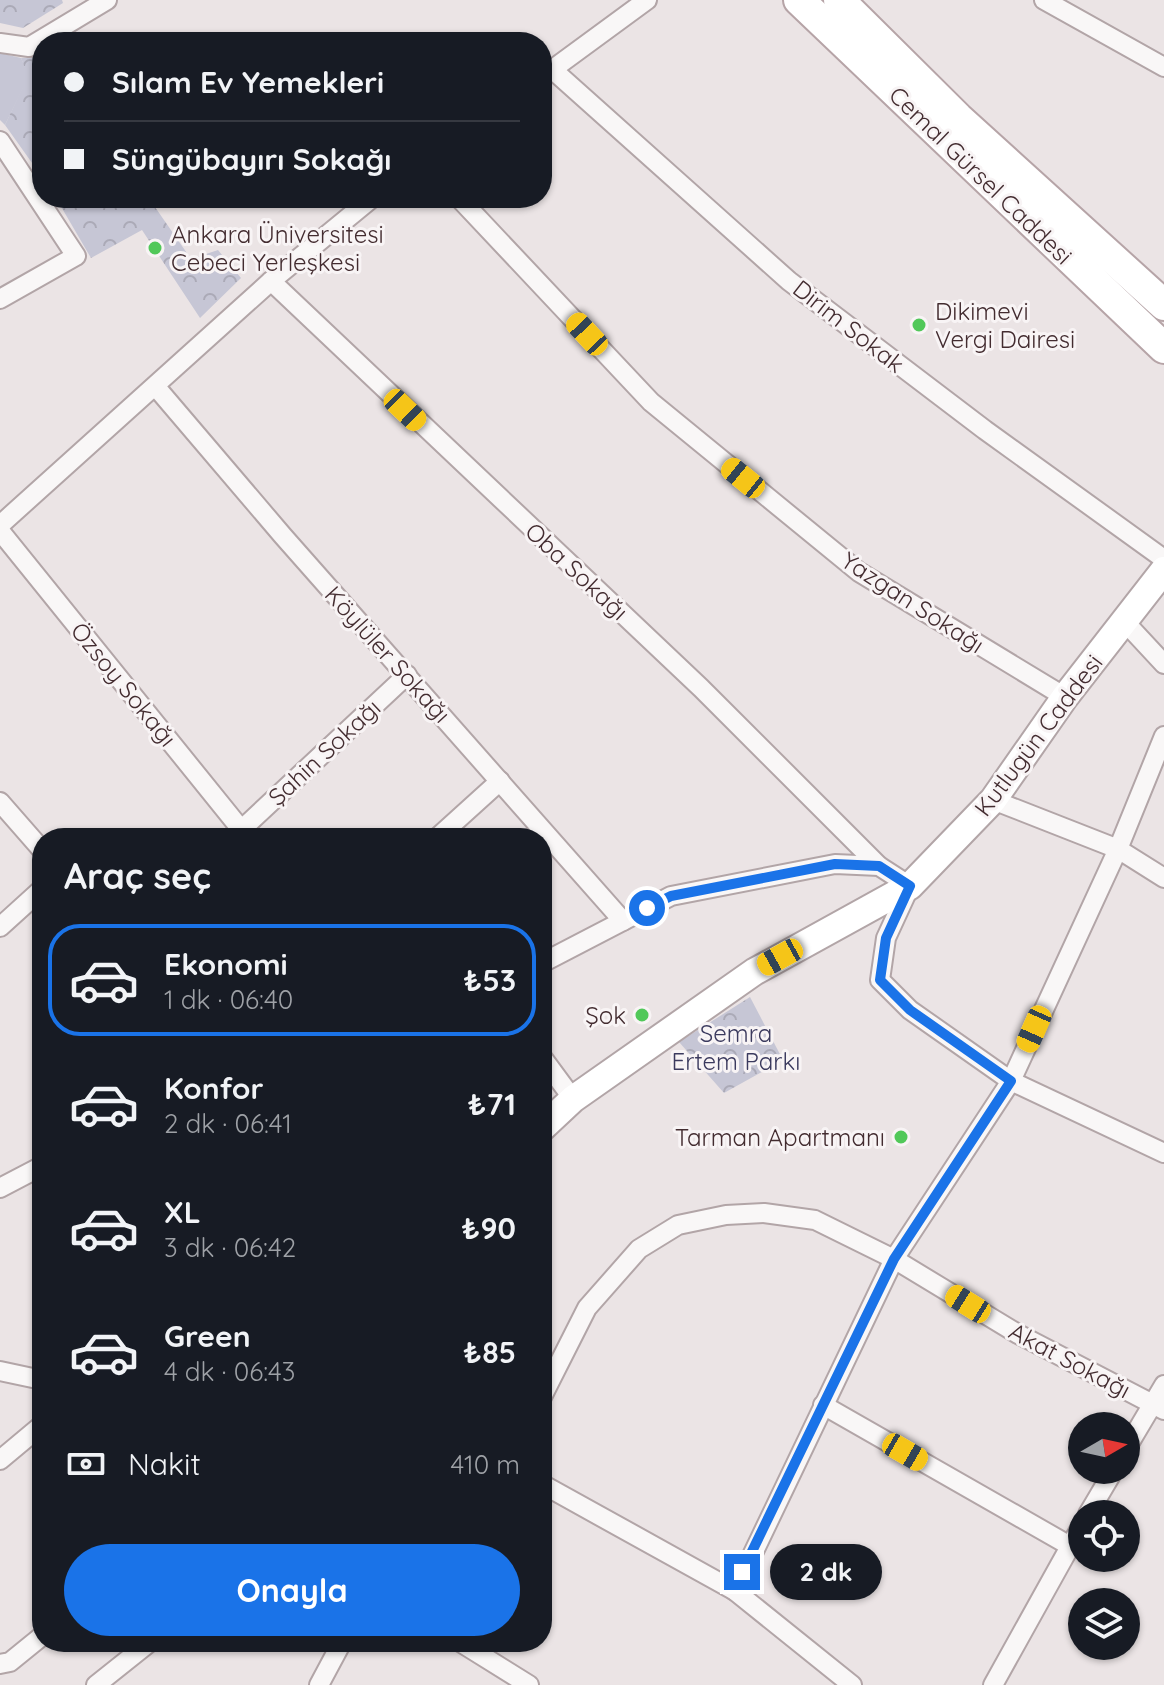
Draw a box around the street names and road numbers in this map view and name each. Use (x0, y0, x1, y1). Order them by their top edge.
street label: Cemal Gürsel Caddesi (883, 80, 1079, 270)
street label: Dirim Sokak (787, 273, 911, 379)
street label: Oba Sokağı (519, 516, 635, 626)
street label: Yazgan Sokağı (836, 545, 990, 659)
street label: Köylüler Sokağı (319, 580, 457, 728)
street label: Özsoy Sokağı (65, 616, 183, 752)
street label: Kutlugün Caddesi (967, 648, 1109, 822)
street label: Şahin Sokağı (262, 692, 386, 812)
street label: Akat Sokağı (1004, 1316, 1136, 1404)

